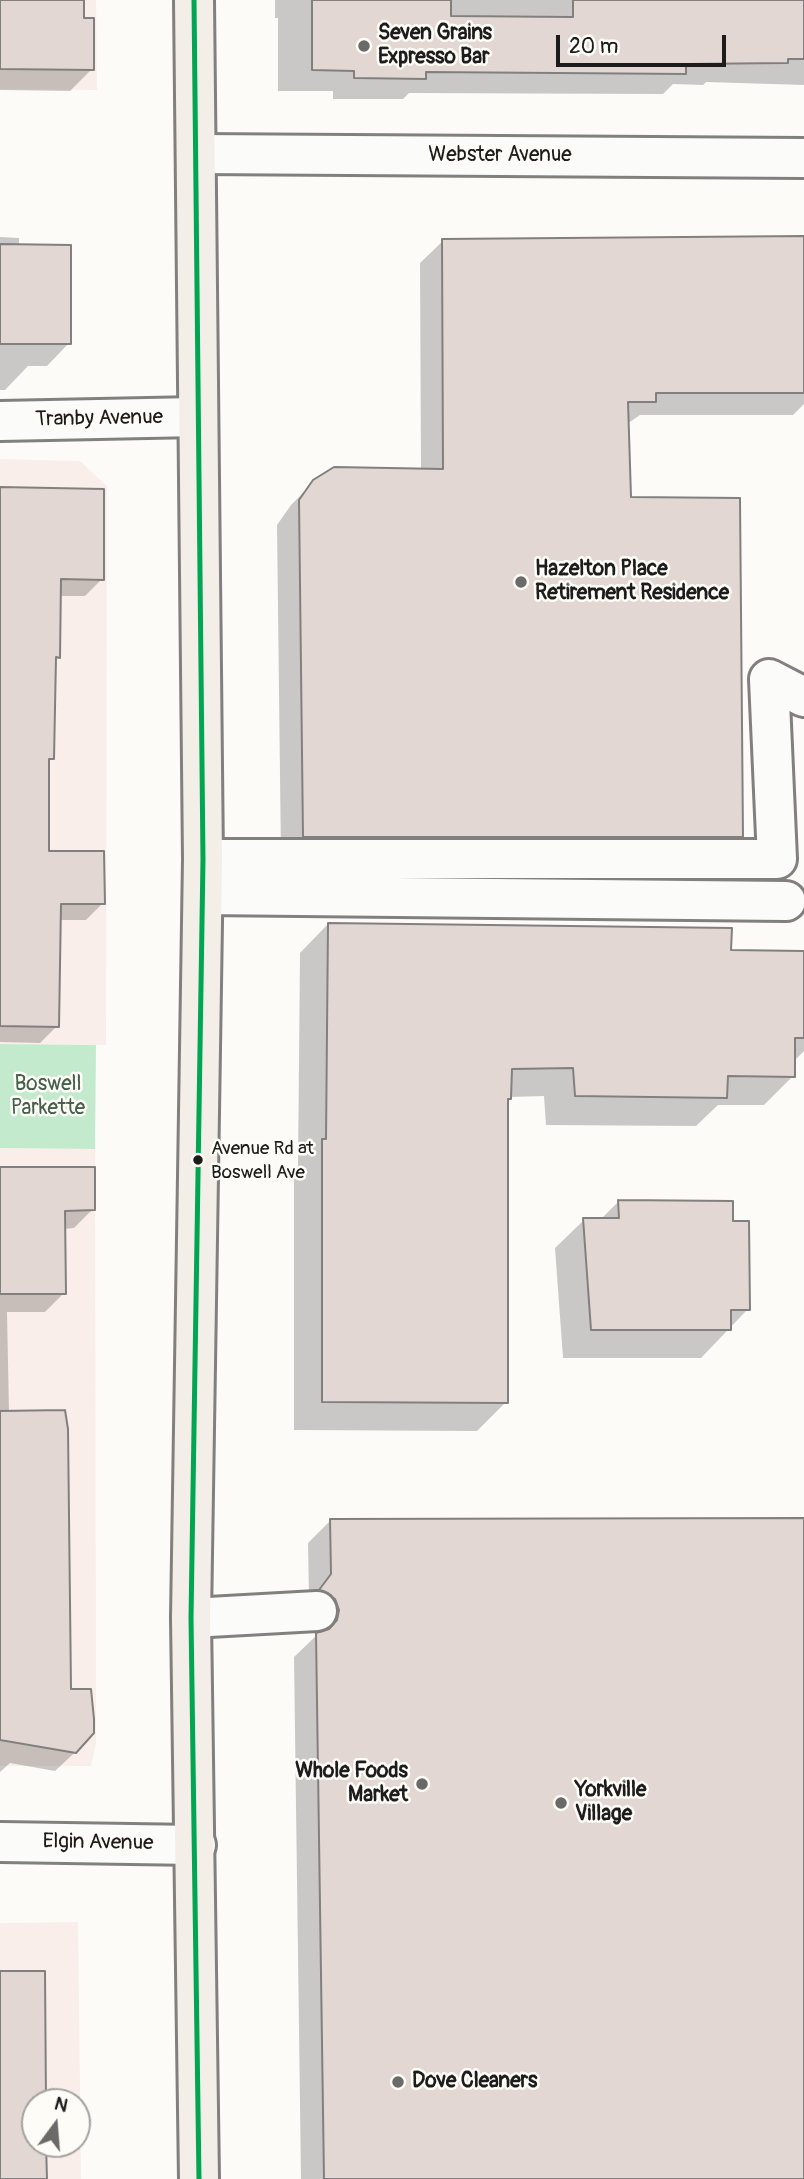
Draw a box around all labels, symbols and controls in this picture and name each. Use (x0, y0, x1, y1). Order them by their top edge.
place label: Seven Grains Expresso Bar (378, 21, 492, 71)
scale bar (559, 21, 729, 65)
text: 20 m (569, 33, 618, 60)
marker: Seven Grains Expresso Bar (356, 38, 372, 54)
street label: Webster Avenue (428, 143, 572, 169)
street label: Tranby Avenue (35, 405, 163, 433)
place label: Hazelton Place Retirement Residence (535, 557, 729, 607)
marker: Hazelton Place Retirement Residence (513, 574, 529, 590)
park label: Boswell Parkette (11, 1072, 85, 1122)
place label: Avenue Rd at Boswell Ave (211, 1138, 314, 1182)
marker: Avenue Rd at Boswell Ave (191, 1153, 205, 1167)
place label: Whole Foods Market (295, 1759, 408, 1809)
marker: Whole Foods Market (414, 1776, 430, 1792)
place label: Yorkville Village (575, 1778, 646, 1828)
marker: Yorkville Village (553, 1795, 569, 1811)
street label: Elgin Avenue (42, 1829, 154, 1857)
place label: Dove Cleaners (412, 2069, 537, 2095)
marker: Dove Cleaners (390, 2074, 406, 2090)
north arrow (21, 2088, 91, 2158)
text: N (52, 2091, 71, 2118)

